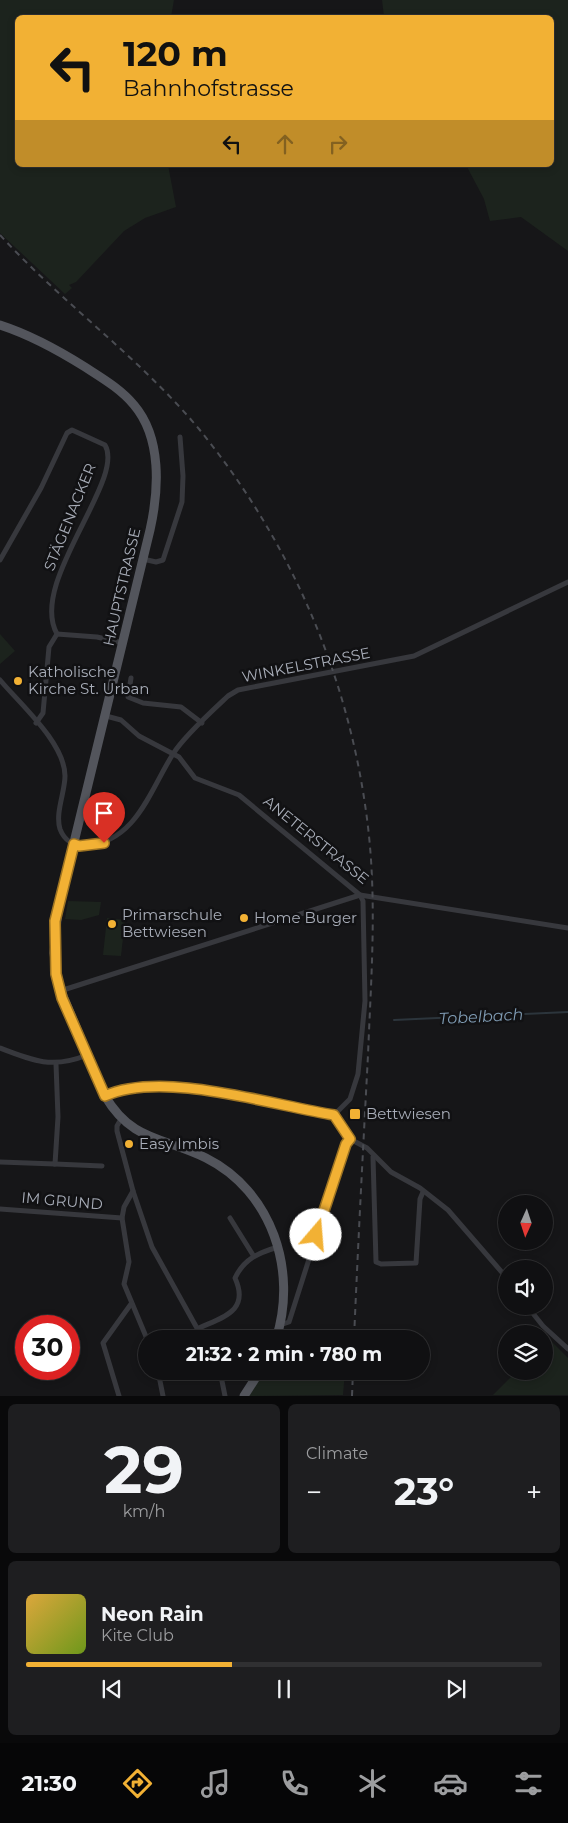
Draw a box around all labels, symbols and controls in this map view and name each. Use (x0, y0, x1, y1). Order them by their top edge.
text: 120 m (123, 32, 228, 75)
icon: left (40, 35, 105, 100)
text: Bahnhofstrasse (123, 75, 294, 102)
icon: left (218, 130, 246, 158)
icon: ahead (271, 130, 299, 158)
icon: right (324, 130, 352, 158)
street label: STÄGENACKER (39, 460, 100, 573)
street label: HAUPTSTRASSE (99, 526, 144, 648)
street label: WINKELSTRASSE (240, 643, 372, 686)
place label: Katholische Kirche St. Urban (28, 662, 149, 698)
marker: Katholische Kirche St. Urban (12, 675, 24, 687)
street label: ANETERSTRASSE (260, 791, 373, 888)
pin (83, 792, 125, 843)
icon: arrive (90, 799, 118, 827)
place label: Primarschule Bettwiesen (122, 905, 222, 941)
place label: Home Burger (254, 908, 357, 927)
marker: Home Burger (238, 912, 250, 924)
marker: Primarschule Bettwiesen (106, 918, 118, 930)
water label: Tobelbach (438, 1005, 524, 1028)
place label: Bettwiesen (366, 1104, 451, 1123)
marker: Bettwiesen (348, 1107, 362, 1121)
place label: Easy Imbis (139, 1134, 219, 1153)
marker: Easy Imbis (123, 1138, 135, 1150)
street label: IM GRUND (21, 1187, 104, 1214)
north arrow (498, 1195, 552, 1250)
map controls (498, 1195, 553, 1380)
position arrow (289, 1208, 341, 1260)
button: sound (498, 1260, 553, 1315)
speed limit sign: 30 (15, 1315, 80, 1380)
button: layers (498, 1325, 553, 1380)
text: 21:32 · 2 min · 780 m (186, 1343, 382, 1366)
text: 29 (104, 1430, 184, 1509)
text: Climate (306, 1444, 368, 1463)
text: 23° (394, 1468, 454, 1515)
text: − (306, 1475, 322, 1509)
text: + (526, 1475, 542, 1509)
text: km/h (123, 1502, 165, 1521)
text: Neon Rain (101, 1603, 204, 1626)
text: Kite Club (101, 1626, 174, 1645)
icon: previous (98, 1675, 126, 1703)
icon: pause (270, 1675, 298, 1703)
icon: next (442, 1675, 470, 1703)
icon: directions (120, 1766, 155, 1801)
icon: music (198, 1766, 233, 1801)
icon: phone (277, 1766, 312, 1801)
icon: climate (355, 1766, 390, 1801)
icon: car (433, 1766, 468, 1801)
icon: filters (511, 1766, 546, 1801)
text: 21:30 (22, 1770, 77, 1797)

